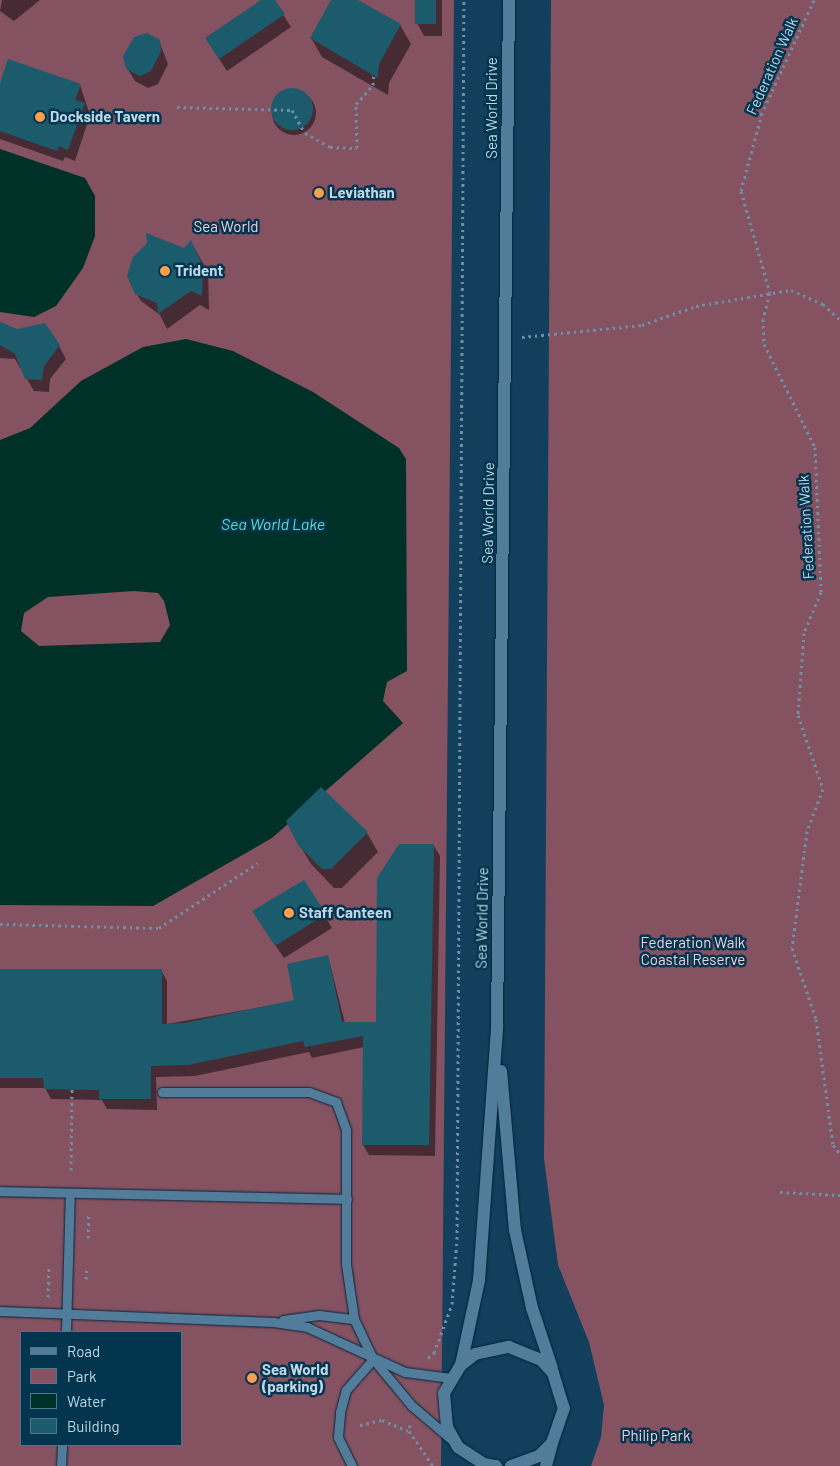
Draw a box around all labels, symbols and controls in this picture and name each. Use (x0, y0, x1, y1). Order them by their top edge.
street label: Federation Walk (742, 14, 802, 118)
street label: Sea World Drive (483, 57, 501, 159)
place label: Dockside Tavern (50, 108, 160, 126)
marker: Dockside Tavern (34, 111, 46, 123)
place label: Leviathan (329, 184, 395, 202)
marker: Leviathan (313, 187, 325, 199)
park label: Sea World (193, 218, 259, 236)
place label: Trident (175, 262, 223, 280)
marker: Trident (159, 265, 171, 277)
street label: Sea World Drive (478, 462, 498, 564)
street label: Federation Walk (794, 474, 818, 580)
water label: Sea World Lake (221, 514, 325, 534)
street label: Sea World Drive (472, 867, 492, 969)
place label: Staff Canteen (299, 904, 391, 922)
marker: Staff Canteen (283, 907, 295, 919)
park label: Federation Walk Coastal Reserve (641, 933, 745, 968)
legend (20, 1331, 182, 1446)
text: Road (67, 1342, 100, 1360)
place label: Sea World (parking) (262, 1360, 328, 1395)
text: Park (67, 1367, 96, 1385)
marker: Sea World (parking) (246, 1372, 258, 1384)
text: Water (67, 1392, 106, 1410)
text: Building (67, 1417, 120, 1435)
park label: Philip Park (622, 1427, 690, 1445)

